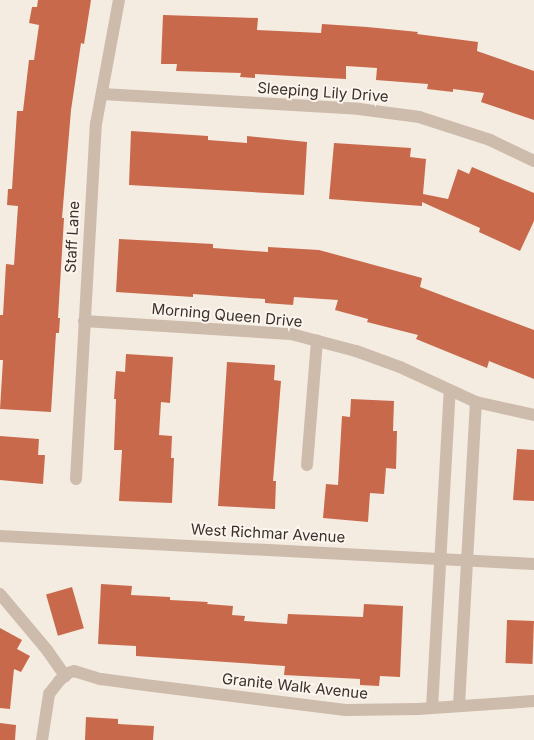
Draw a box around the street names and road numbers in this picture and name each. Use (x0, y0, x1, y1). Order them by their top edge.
street label: Sleeping Lily Drive (257, 78, 389, 106)
street label: Staff Lane (61, 200, 83, 274)
street label: Morning Queen Drive (151, 299, 303, 331)
street label: West Richmar Avenue (190, 520, 346, 546)
street label: Granite Walk Avenue (221, 669, 369, 703)

